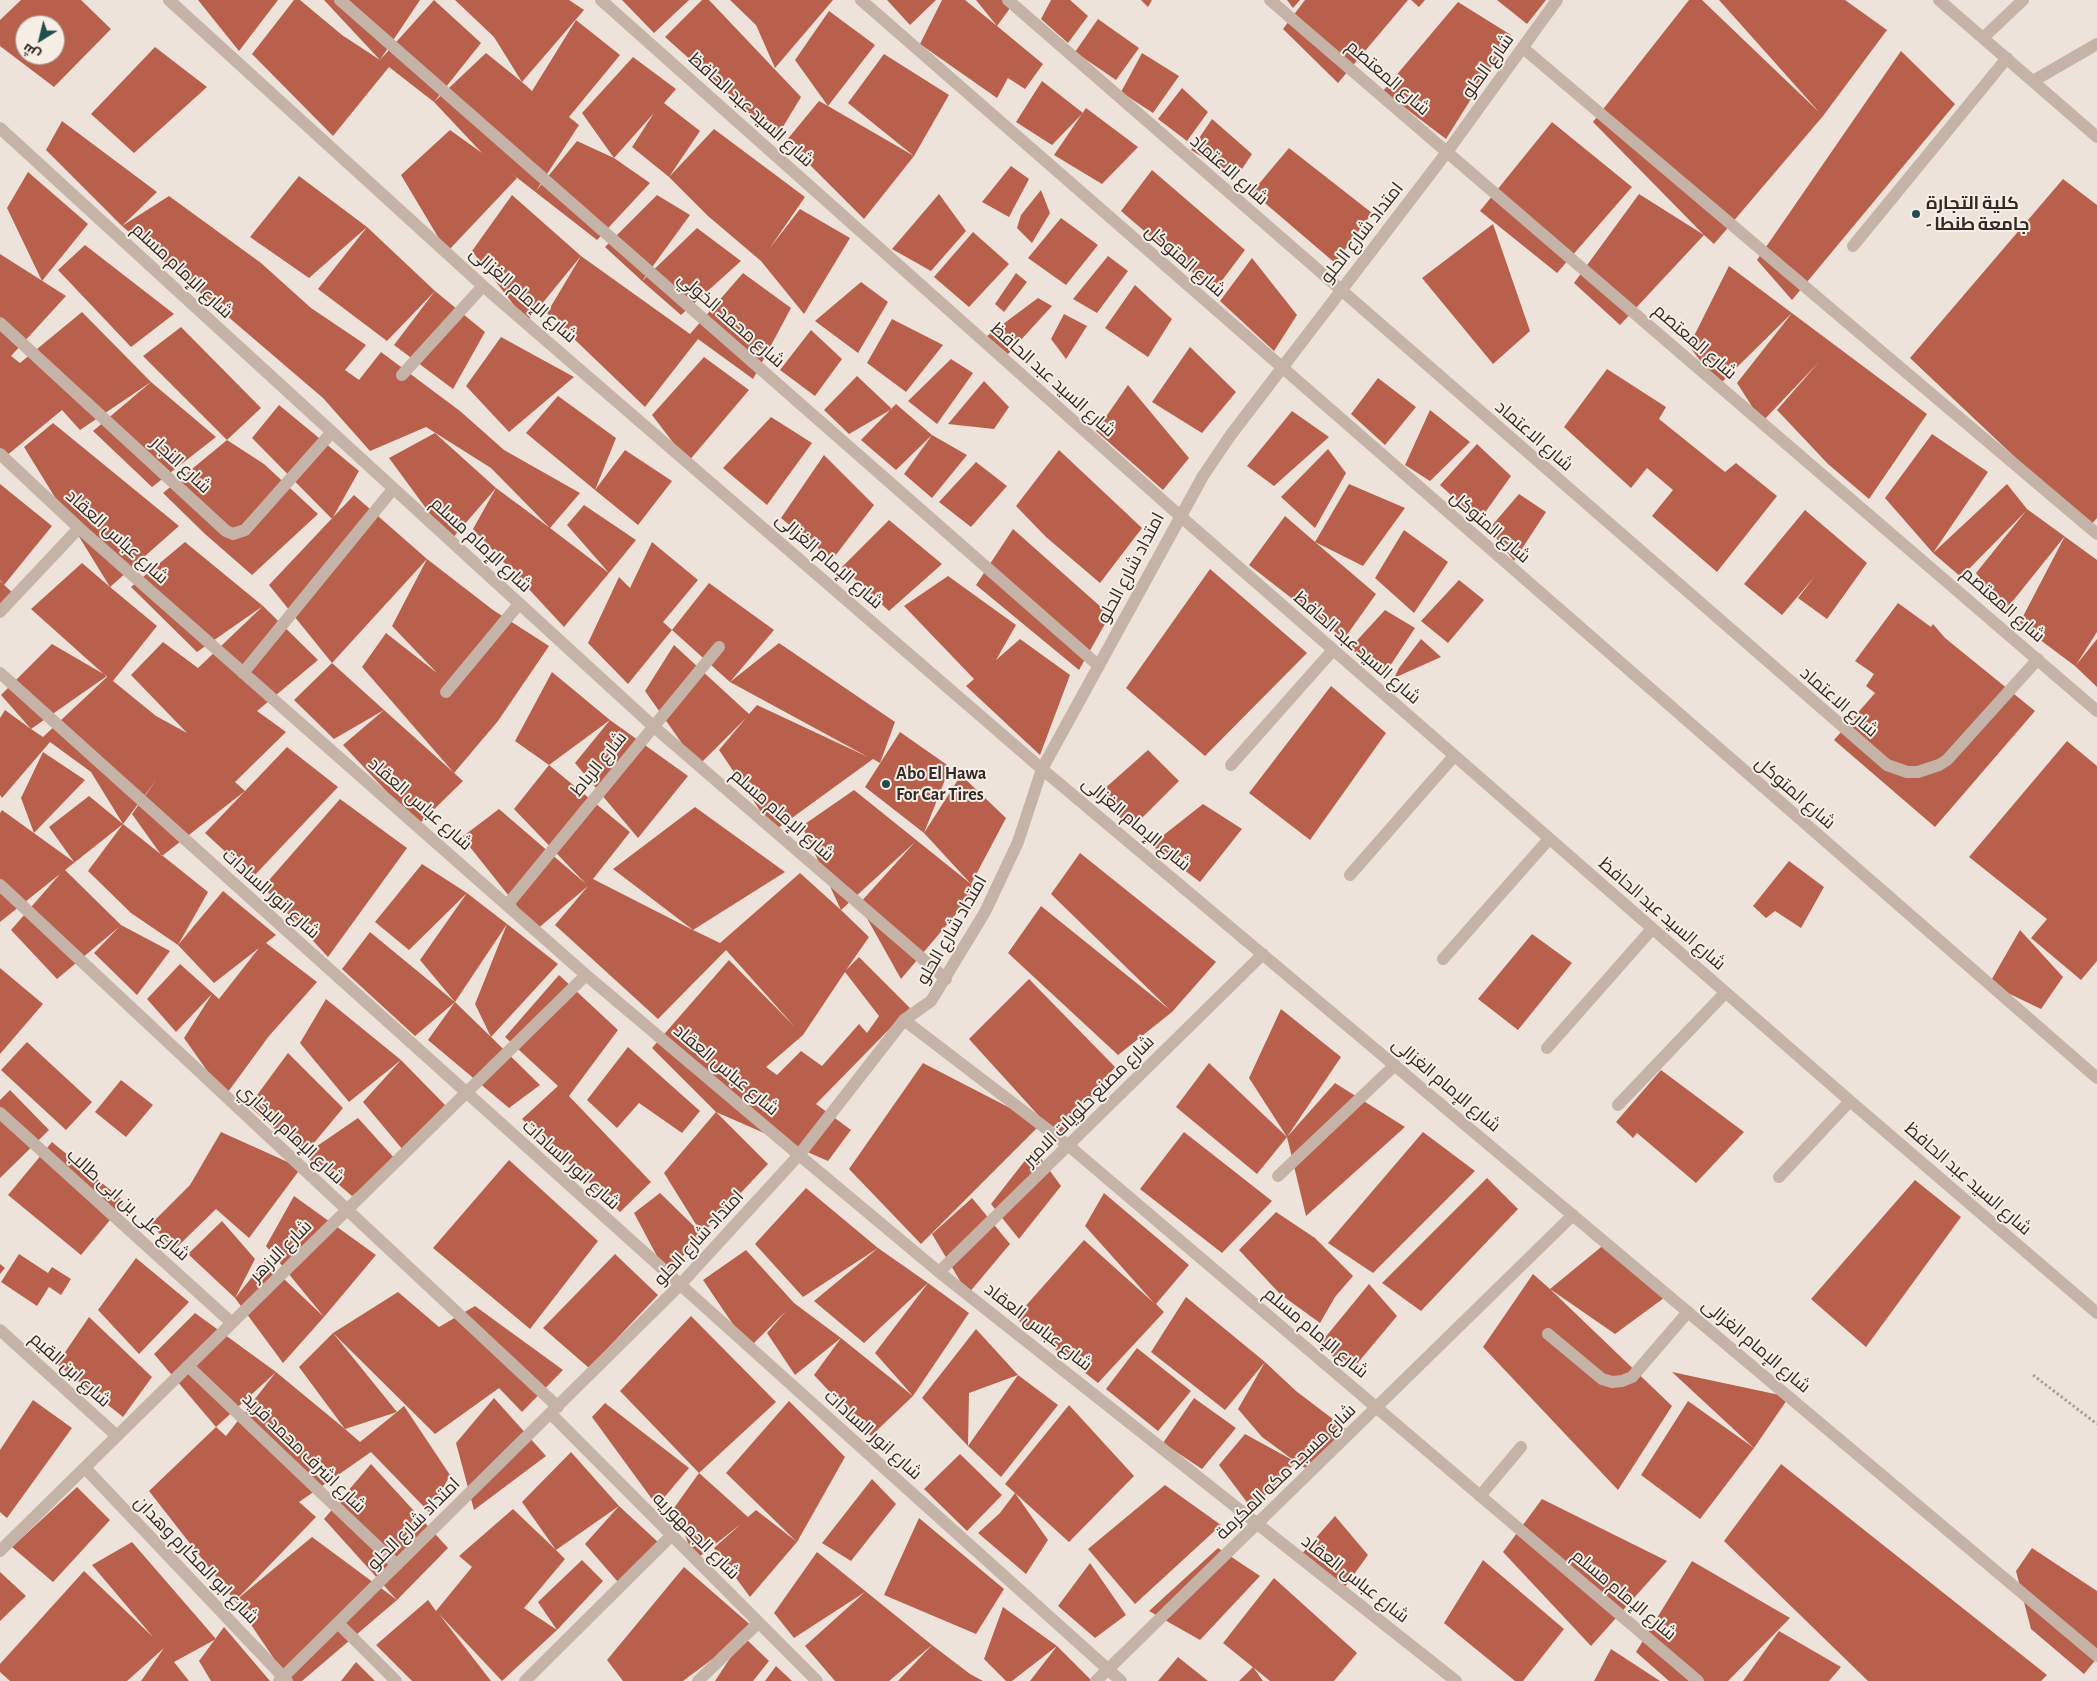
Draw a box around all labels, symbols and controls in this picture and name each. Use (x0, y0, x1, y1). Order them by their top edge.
north arrow (15, 15, 65, 65)
street label: شارع الحلو (1457, 30, 1519, 102)
street label: شارع المعتصم (1342, 36, 1434, 120)
text: ش (20, 40, 43, 62)
street label: شارع السيد عبد الحافظ (684, 48, 818, 172)
street label: شارع الاعتماد (1186, 130, 1272, 210)
street label: امتداد شارع الحلو (1316, 178, 1408, 288)
place label: كلية التجارة - جامعة طنطا (1926, 193, 2029, 235)
marker: كلية التجارة - جامعة طنطا (1910, 208, 1922, 220)
street label: شارع الإمام مسلم (127, 219, 237, 323)
street label: شارع المتوكل (1140, 220, 1230, 302)
street label: شارع الإمام الغزالى (465, 242, 581, 348)
street label: شارع محمد الخولي (673, 268, 789, 372)
street label: شارع المعتصم (1649, 300, 1741, 384)
street label: شارع السيد عبد الحافظ (986, 318, 1120, 442)
street label: شارع الاعتماد (1491, 396, 1577, 476)
street label: شارع النجار (147, 432, 215, 498)
street label: شارع عباس العقاد (61, 485, 173, 589)
street label: شارع المتوكل (1445, 486, 1535, 568)
street label: شارع الإمام مسلم (426, 493, 536, 597)
street label: شارع الإمام الغزالى (771, 508, 887, 614)
street label: امتداد شارع الحلو (1093, 509, 1169, 627)
street label: شارع المعتصم (1957, 563, 2049, 647)
street label: شارع السيد عبد الحافظ (1289, 587, 1425, 709)
street label: شارع الاعتماد (1796, 662, 1882, 742)
street label: شارع الرباط (566, 727, 632, 801)
street label: شارع المتوكل (1750, 752, 1840, 834)
street label: شارع عباس العقاد (364, 753, 476, 855)
place label: Abo El Hawa For Car Tires (896, 763, 987, 806)
street label: شارع الإمام مسلم (726, 764, 838, 866)
street label: شارع الإمام الغزالى (1077, 772, 1195, 876)
marker: Abo El Hawa For Car Tires (880, 778, 892, 790)
street label: شارع انور السادات (218, 845, 324, 943)
street label: شارع السيد عبد الحافظ (1594, 853, 1730, 975)
street label: امتداد شارع الحلو (912, 872, 992, 988)
street label: شارع عباس العقاد (669, 1020, 783, 1120)
street label: شارع مصنع حلويات الامير (1019, 1031, 1159, 1171)
street label: شارع الإمام الغزالى (1387, 1033, 1505, 1137)
street label: شارع الإمام البخاري (233, 1079, 349, 1189)
street label: شارع انور السادات (518, 1116, 624, 1214)
street label: شارع السيد عبد الحافظ (1900, 1118, 2036, 1240)
street label: شارع على بن ابى طالب (62, 1144, 194, 1266)
street label: امتداد شارع الحلو (649, 1186, 749, 1290)
street label: شارع الازهر (246, 1216, 316, 1286)
street label: شارع عباس العقاد (980, 1278, 1096, 1376)
street label: شارع الإمام مسلم (1259, 1283, 1373, 1383)
street label: شارع الإمام الغزالى (1697, 1294, 1815, 1398)
street label: شارع ابن القيم (25, 1328, 115, 1412)
street label: شارع انور السادات (820, 1386, 926, 1484)
street label: شارع اشرف محمد فريد (238, 1388, 370, 1518)
street label: شارع مسجد مكه المكرمة (1212, 1400, 1360, 1544)
street label: امتداد شارع الحلو (363, 1473, 465, 1575)
street label: شارع الجمهوريه (648, 1488, 744, 1584)
street label: شارع ابو المكارم وهدان (129, 1492, 263, 1628)
street label: شارع عباس العقاد (1297, 1530, 1413, 1628)
street label: شارع الإمام مسلم (1567, 1545, 1681, 1645)

